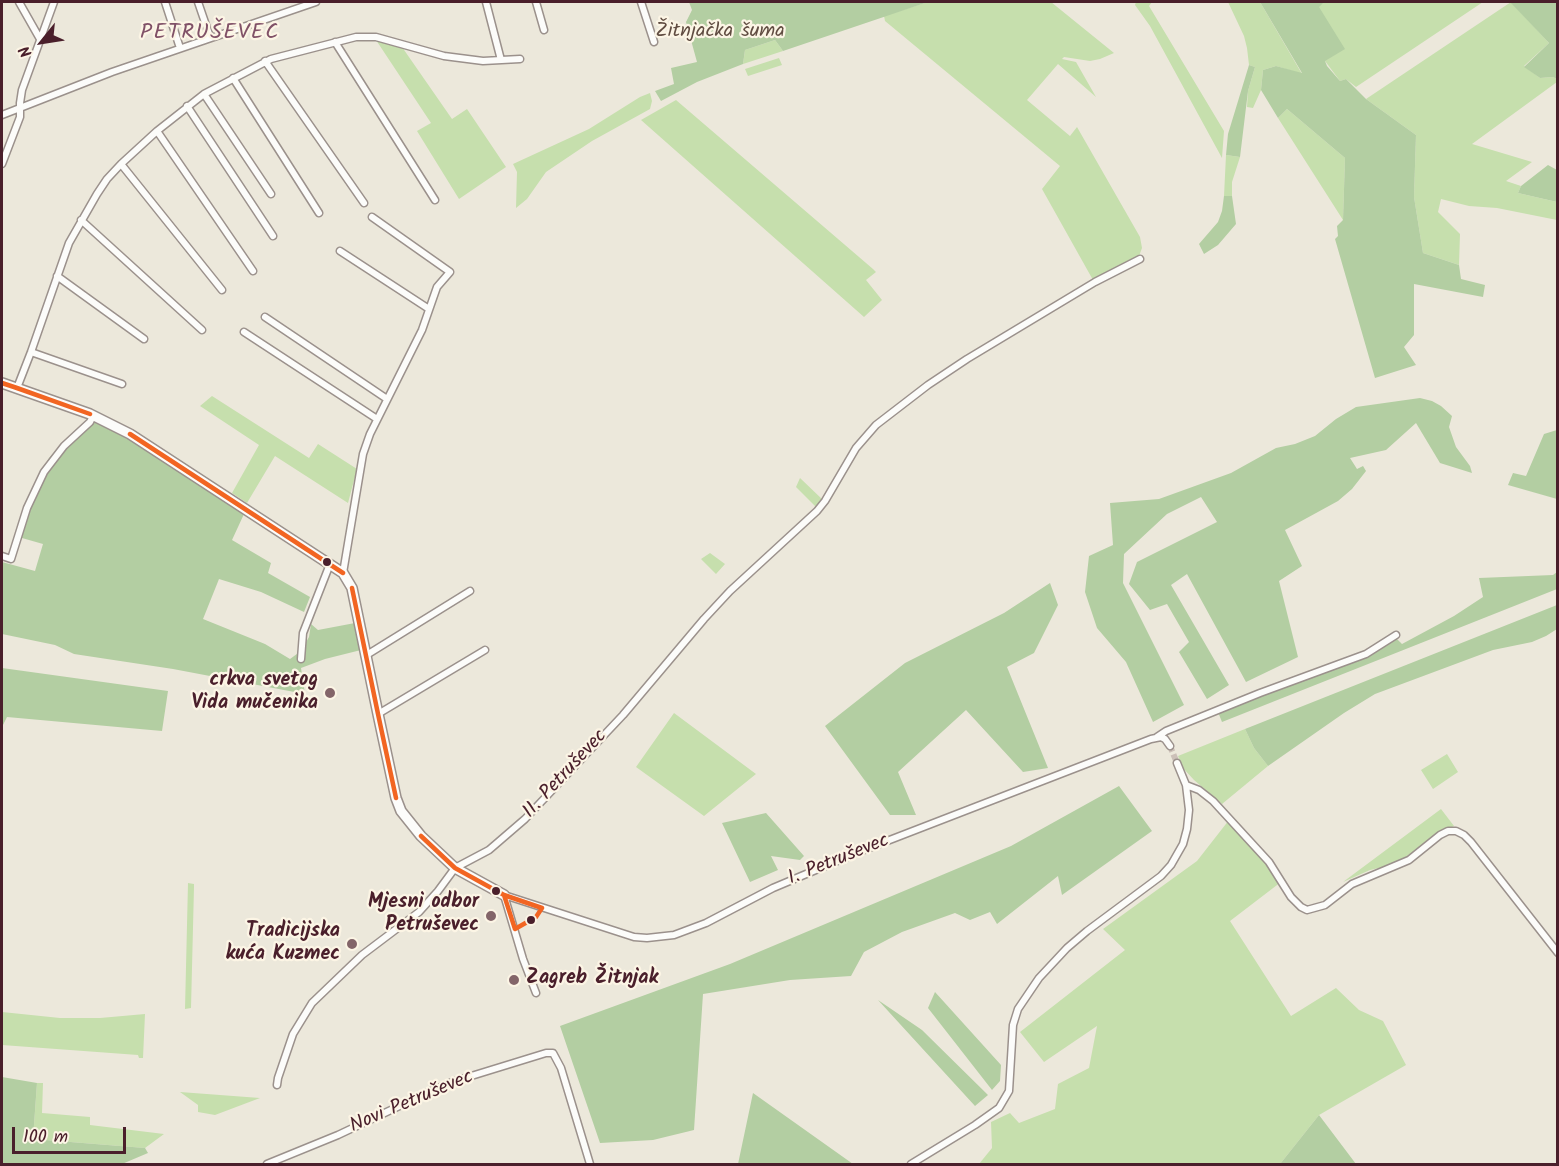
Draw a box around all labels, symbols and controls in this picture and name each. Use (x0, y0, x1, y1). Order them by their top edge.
north arrow (12, 12, 72, 72)
district label: PETRUŠEVEC (140, 21, 280, 47)
park label: Žitnjačka šuma (655, 21, 785, 45)
text: N (13, 41, 39, 62)
unlabelled marker (321, 556, 333, 568)
place label: crkva svetog Vida mučenika (191, 670, 318, 717)
marker: crkva svetog Vida mučenika (323, 686, 337, 700)
street label: II. Petruševec (519, 726, 613, 824)
street label: I. Petruševec (785, 830, 893, 892)
unlabelled marker (490, 885, 502, 897)
place label: Mjesni odbor Petruševec (368, 892, 479, 939)
marker: Mjesni odbor Petruševec (484, 909, 498, 923)
unlabelled marker (525, 914, 537, 926)
place label: Tradicijska kuća Kuzmec (225, 921, 340, 968)
marker: Tradicijska kuća Kuzmec (345, 937, 359, 951)
place label: Zagreb Žitnjak (526, 968, 658, 992)
marker: Zagreb Žitnjak (507, 973, 521, 987)
street label: Novi Petruševec (347, 1066, 477, 1140)
scale bar (15, 1115, 129, 1153)
text: 100 m (23, 1123, 68, 1152)

